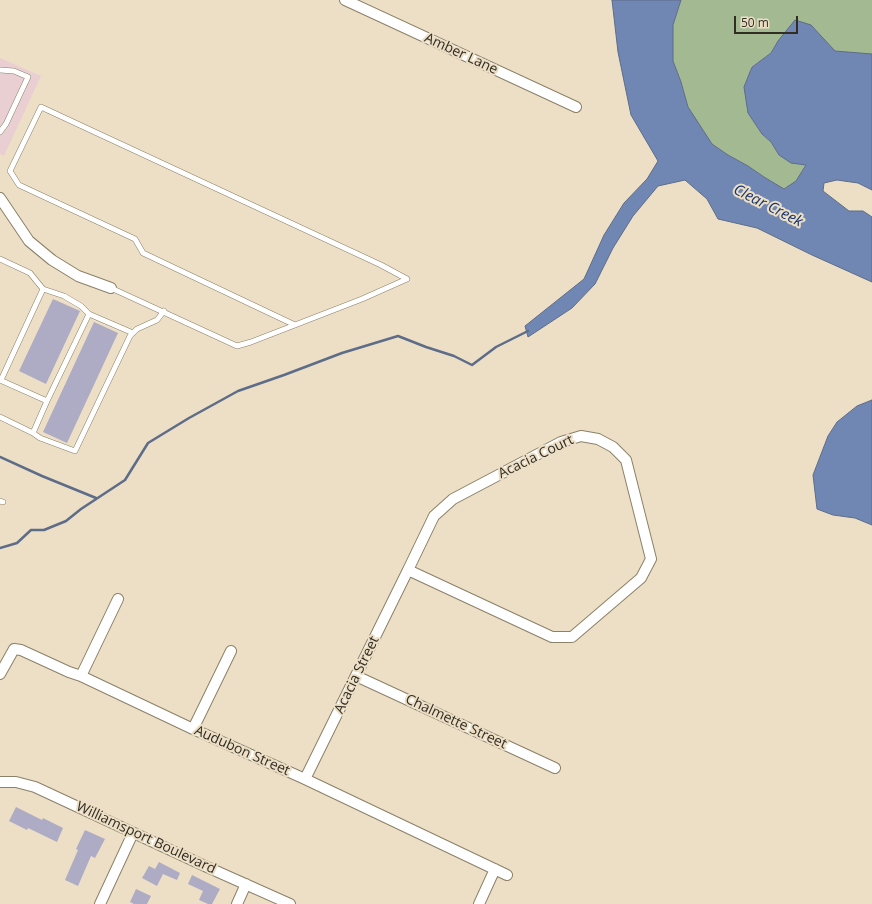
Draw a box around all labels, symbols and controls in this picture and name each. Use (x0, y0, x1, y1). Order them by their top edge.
scale bar (736, 8, 800, 34)
text: 50 m (741, 14, 769, 31)
street label: Amber Lane (422, 30, 500, 78)
water label: Clear Creek (730, 181, 806, 231)
street label: Acacia Court (496, 432, 576, 482)
street label: Acacia Street (331, 634, 383, 716)
street label: Chalmette Street (403, 691, 509, 753)
street label: Audubon Street (192, 722, 292, 780)
street label: Williamsport Boulevard (73, 798, 219, 878)

